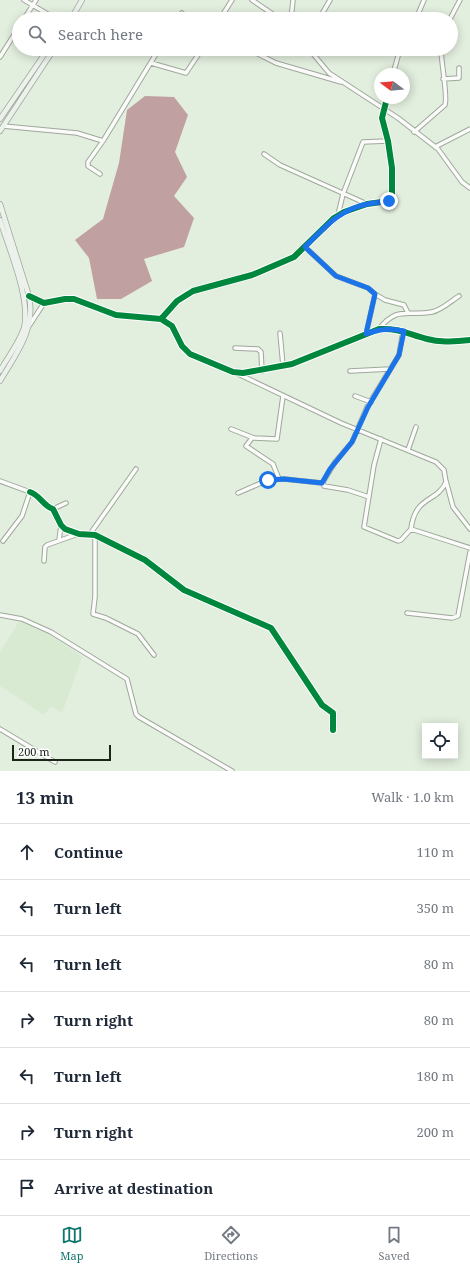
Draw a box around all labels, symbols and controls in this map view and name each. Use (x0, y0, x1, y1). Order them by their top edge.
search box (12, 12, 458, 56)
icon: search (26, 23, 48, 45)
text: Search here (58, 24, 143, 44)
north arrow (374, 68, 410, 104)
route end (380, 192, 398, 210)
route start (259, 471, 277, 489)
map controls (422, 723, 458, 759)
button: locate (422, 723, 458, 759)
scale bar (12, 743, 111, 762)
text: 200 m (18, 744, 50, 759)
text: 13 min (16, 786, 74, 809)
text: Walk · 1.0 km (371, 788, 454, 806)
icon: ahead (16, 841, 38, 863)
text: Continue (54, 842, 123, 862)
text: 110 m (417, 843, 454, 861)
icon: left (16, 897, 38, 919)
text: Turn left (54, 898, 122, 918)
text: 350 m (417, 899, 454, 917)
icon: left (16, 953, 38, 975)
text: Turn left (54, 954, 122, 974)
text: 80 m (424, 955, 454, 973)
icon: right (16, 1009, 38, 1031)
text: Turn right (54, 1010, 133, 1030)
text: 80 m (424, 1011, 454, 1029)
icon: left (16, 1065, 38, 1087)
text: Turn left (54, 1066, 122, 1086)
text: 180 m (417, 1067, 454, 1085)
icon: right (16, 1121, 38, 1143)
text: Turn right (54, 1122, 133, 1142)
text: 200 m (417, 1123, 454, 1141)
icon: arrive (16, 1177, 38, 1199)
text: Arrive at destination (54, 1178, 213, 1198)
tab: Map (60, 1224, 84, 1263)
tab: Directions (204, 1224, 258, 1263)
tab: Saved (379, 1224, 410, 1263)

